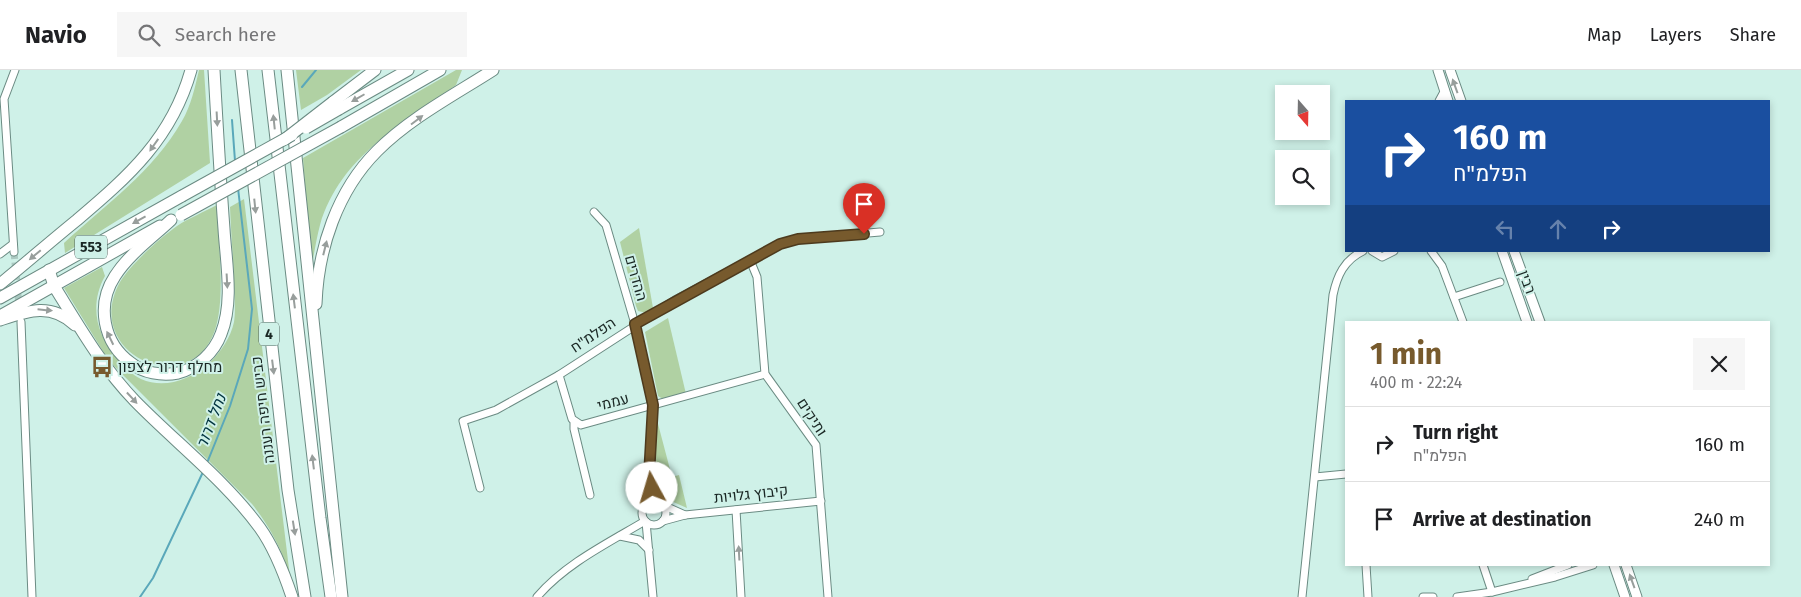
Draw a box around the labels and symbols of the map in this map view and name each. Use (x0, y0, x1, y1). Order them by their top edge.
one-way arrow (1451, 78, 1458, 93)
north arrow (1275, 85, 1330, 140)
one-way arrow (352, 94, 365, 103)
one-way arrow (213, 111, 221, 127)
one-way arrow (270, 113, 278, 129)
one-way arrow (410, 115, 424, 125)
one-way arrow (149, 138, 159, 152)
pin (843, 183, 885, 234)
one-way arrow (252, 198, 260, 214)
one-way arrow (132, 215, 146, 224)
road number: 553 (75, 236, 107, 258)
one-way arrow (321, 241, 329, 256)
one-way arrow (29, 249, 42, 260)
street label: ההדרים (621, 253, 651, 303)
street label: רבין (1514, 268, 1540, 296)
one-way arrow (223, 273, 231, 289)
one-way arrow (290, 292, 298, 308)
one-way arrow (37, 307, 53, 315)
street label: הפלמ"ח (567, 313, 619, 357)
road number: 4 (259, 322, 279, 346)
one-way arrow (105, 330, 114, 345)
bus stop icon: מחלף דרור לצפון (89, 354, 115, 380)
street label: כביש חיפה רעננה (247, 355, 279, 465)
place label: מחלף דרור לצפון (118, 358, 222, 376)
one-way arrow (269, 359, 277, 375)
street label: עממי (595, 389, 631, 415)
water label: נחל דרור (192, 390, 230, 451)
one-way arrow (126, 392, 138, 404)
street label: ותיקים (793, 395, 831, 439)
one-way arrow (309, 454, 317, 470)
position arrow (625, 461, 677, 513)
street label: קיבוץ גלויות (713, 481, 789, 507)
one-way arrow (290, 521, 298, 537)
one-way arrow (734, 545, 742, 561)
one-way arrow (1628, 573, 1636, 588)

